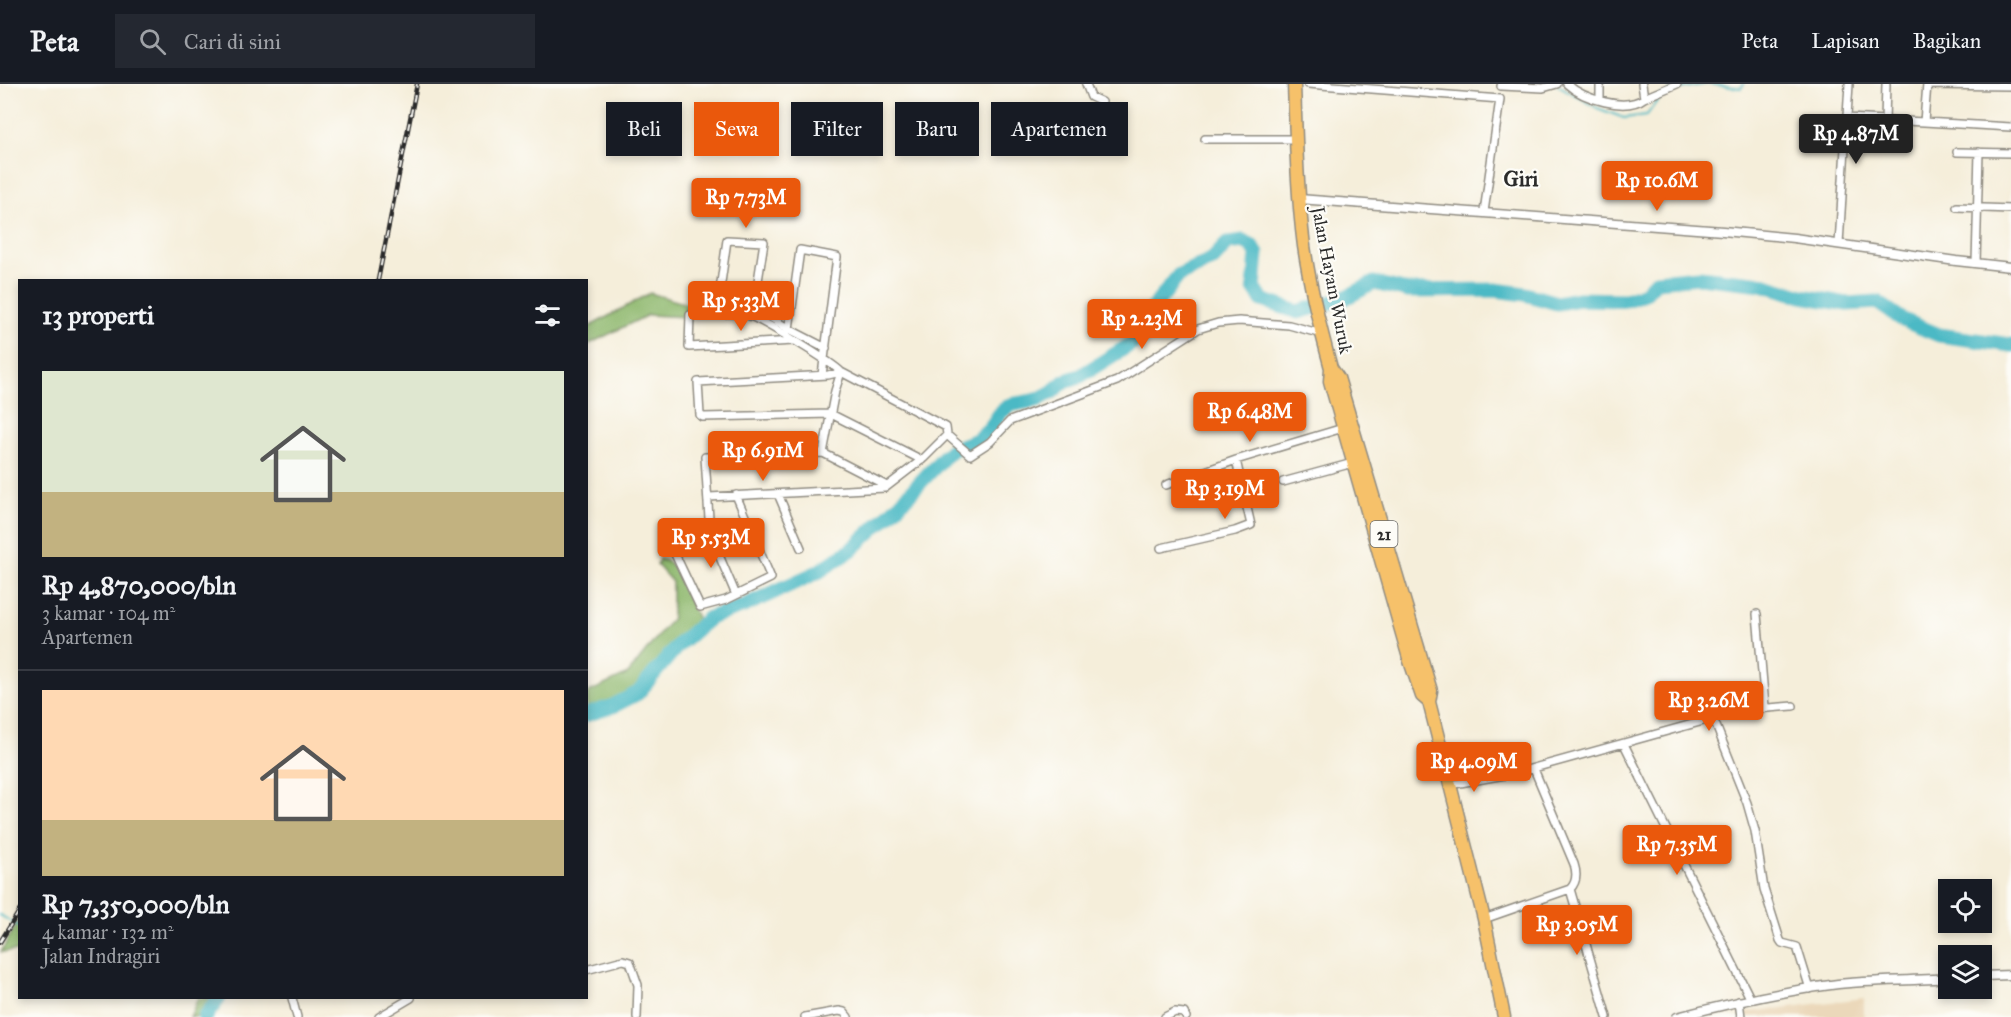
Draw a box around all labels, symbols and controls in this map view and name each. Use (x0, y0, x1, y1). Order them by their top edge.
search box (115, 14, 535, 68)
text: Peta (30, 24, 79, 59)
icon: search (136, 25, 169, 58)
text: Cari di sini (184, 28, 281, 55)
text: Peta (1742, 28, 1778, 54)
text: Lapisan (1811, 28, 1880, 54)
text: Bagikan (1913, 28, 1981, 54)
chip: Beli (606, 102, 682, 156)
chip: Sewa (694, 102, 779, 156)
chip: Filter (791, 102, 883, 156)
chip: Baru (895, 102, 979, 156)
chip: Apartemen (991, 102, 1128, 156)
pin: Rp 4.87M (1794, 114, 1918, 165)
text: Rp 4.87M (1813, 121, 1899, 145)
pin: Rp 10.6M (1595, 161, 1719, 212)
district label: Giri (1504, 166, 1539, 192)
text: Rp 10.6M (1616, 168, 1698, 192)
pin: Rp 7.73M (684, 178, 808, 229)
text: Rp 7.73M (705, 185, 787, 209)
street label: Jalan Hayam Wuruk (1306, 202, 1357, 356)
pin: Rp 5.33M (679, 281, 803, 332)
text: Rp 5.33M (702, 288, 780, 312)
text: 13 properti (42, 299, 154, 331)
icon: filters (531, 299, 564, 332)
pin: Rp 2.23M (1080, 299, 1204, 350)
text: Rp 2.23M (1101, 306, 1183, 330)
pin: Rp 6.48M (1188, 392, 1312, 443)
text: Rp 6.48M (1207, 399, 1293, 423)
icon: home (249, 410, 357, 518)
pin: Rp 6.91M (701, 431, 825, 482)
text: Rp 6.91M (722, 438, 804, 462)
pin: Rp 3.19M (1163, 469, 1287, 520)
text: Rp 3.19M (1185, 476, 1265, 500)
pin: Rp 5.53M (649, 518, 773, 569)
road number: 21 (1370, 521, 1398, 547)
text: Rp 5.53M (672, 525, 750, 549)
text: Rp 4,870,000/bln (42, 569, 236, 601)
text: 3 kamar · 104 m² (42, 601, 175, 625)
text: Apartemen (42, 625, 133, 649)
pin: Rp 3.26M (1647, 681, 1771, 732)
text: Rp 3.26M (1668, 688, 1750, 712)
icon: home (249, 729, 357, 837)
pin: Rp 4.09M (1412, 742, 1536, 793)
text: Rp 4.09M (1430, 749, 1518, 773)
pin: Rp 7.35M (1615, 825, 1739, 876)
text: Rp 7.35M (1637, 832, 1717, 856)
map controls (1938, 879, 1992, 999)
button: locate (1938, 879, 1992, 933)
text: Rp 7,350,000/bln (42, 888, 229, 920)
pin: Rp 3.05M (1515, 905, 1639, 956)
text: Rp 3.05M (1536, 912, 1618, 936)
text: 4 kamar · 132 m² (42, 920, 174, 944)
text: Jalan Indragiri (42, 944, 160, 968)
button: layers (1938, 945, 1992, 999)

